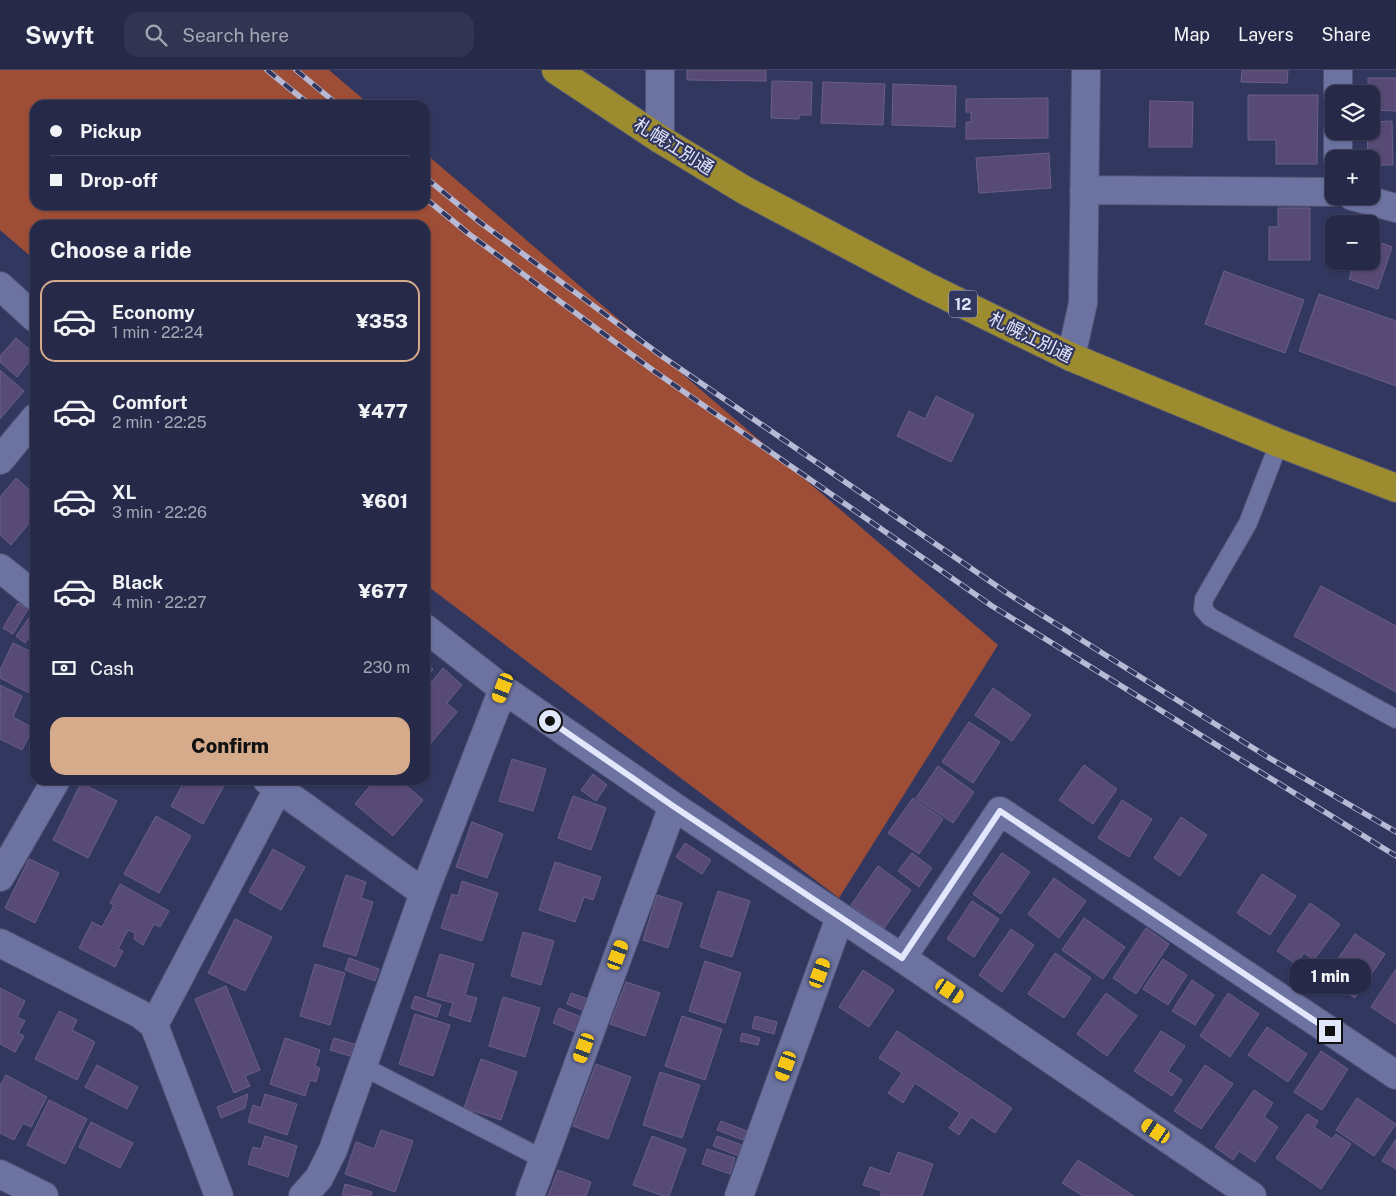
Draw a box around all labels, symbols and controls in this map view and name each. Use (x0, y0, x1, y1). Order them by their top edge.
search box (124, 12, 474, 57)
text: Swyft (25, 21, 94, 49)
icon: search (142, 21, 170, 49)
text: Search here (182, 24, 289, 46)
text: Map (1174, 24, 1210, 45)
text: Layers (1238, 24, 1294, 45)
text: Share (1322, 24, 1371, 45)
map controls (1325, 85, 1380, 270)
button: layers (1325, 85, 1380, 140)
street label: 札幌江別通 (630, 113, 718, 179)
text: Pickup (80, 120, 142, 142)
button: + (1325, 150, 1380, 205)
text: Drop-off (80, 169, 157, 191)
button: − (1325, 215, 1380, 270)
text: Choose a ride (50, 237, 192, 263)
road number: 12 (949, 290, 977, 318)
icon: car (52, 299, 97, 344)
text: Economy (112, 301, 195, 323)
street label: 札幌江別通 (986, 308, 1076, 366)
text: ¥353 (356, 310, 408, 332)
text: 1 min · 22:24 (112, 323, 203, 342)
icon: car (52, 389, 97, 434)
text: Comfort (112, 391, 188, 413)
text: ¥477 (358, 400, 408, 422)
text: 2 min · 22:25 (112, 413, 207, 432)
icon: car (52, 479, 97, 524)
text: XL (112, 481, 137, 503)
text: ¥601 (361, 490, 408, 512)
text: 3 min · 22:26 (112, 503, 207, 522)
icon: car (52, 569, 97, 614)
text: Black (112, 571, 163, 593)
text: ¥677 (358, 580, 408, 602)
text: 4 min · 22:27 (112, 593, 207, 612)
icon: cash (50, 654, 78, 682)
text: Cash (90, 657, 134, 679)
text: 230 m (363, 658, 410, 677)
car (490, 671, 515, 705)
route start (539, 710, 561, 732)
button: Confirm (50, 717, 410, 775)
car (605, 938, 630, 972)
car (807, 956, 832, 990)
callout: 1 min (1289, 958, 1371, 994)
text: 1 min (1310, 967, 1350, 986)
car (933, 976, 966, 1006)
route end (1319, 1020, 1341, 1042)
car (571, 1031, 596, 1065)
car (773, 1049, 798, 1083)
car (1139, 1116, 1172, 1146)

